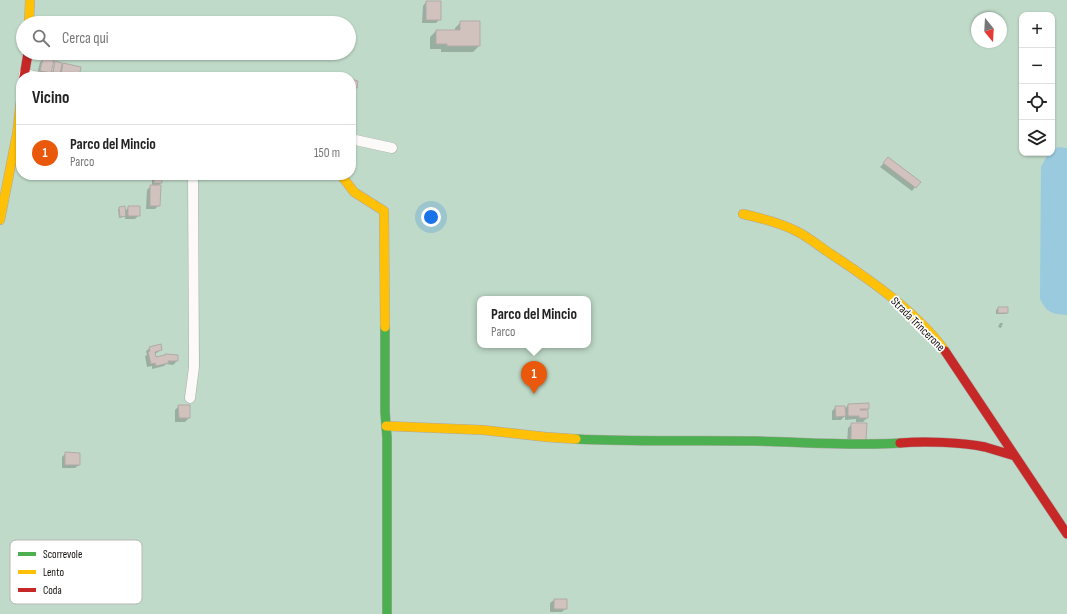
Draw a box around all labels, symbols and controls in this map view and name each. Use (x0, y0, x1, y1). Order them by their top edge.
north arrow (971, 12, 1007, 48)
map controls (1019, 12, 1055, 156)
button: + (1019, 12, 1055, 48)
search box (16, 16, 356, 60)
icon: search (30, 27, 52, 49)
text: Cerca qui (62, 29, 109, 48)
button: − (1019, 48, 1055, 84)
button: locate (1019, 84, 1055, 120)
text: Vicino (32, 88, 69, 108)
button: layers (1019, 120, 1055, 156)
text: Parco del Mincio (70, 135, 156, 154)
text: 1 (42, 145, 48, 161)
text: 150 m (314, 145, 340, 161)
text: Parco (70, 154, 94, 170)
your location (421, 207, 441, 227)
street label: Strada Trincerone (887, 294, 948, 355)
popup (477, 296, 591, 348)
text: Parco del Mincio (491, 305, 577, 324)
text: Parco (491, 324, 515, 340)
pin: 1 (521, 361, 547, 394)
legend (10, 540, 142, 604)
text: Scorrevole (43, 548, 82, 561)
text: Lento (43, 566, 64, 579)
text: Coda (43, 584, 62, 597)

